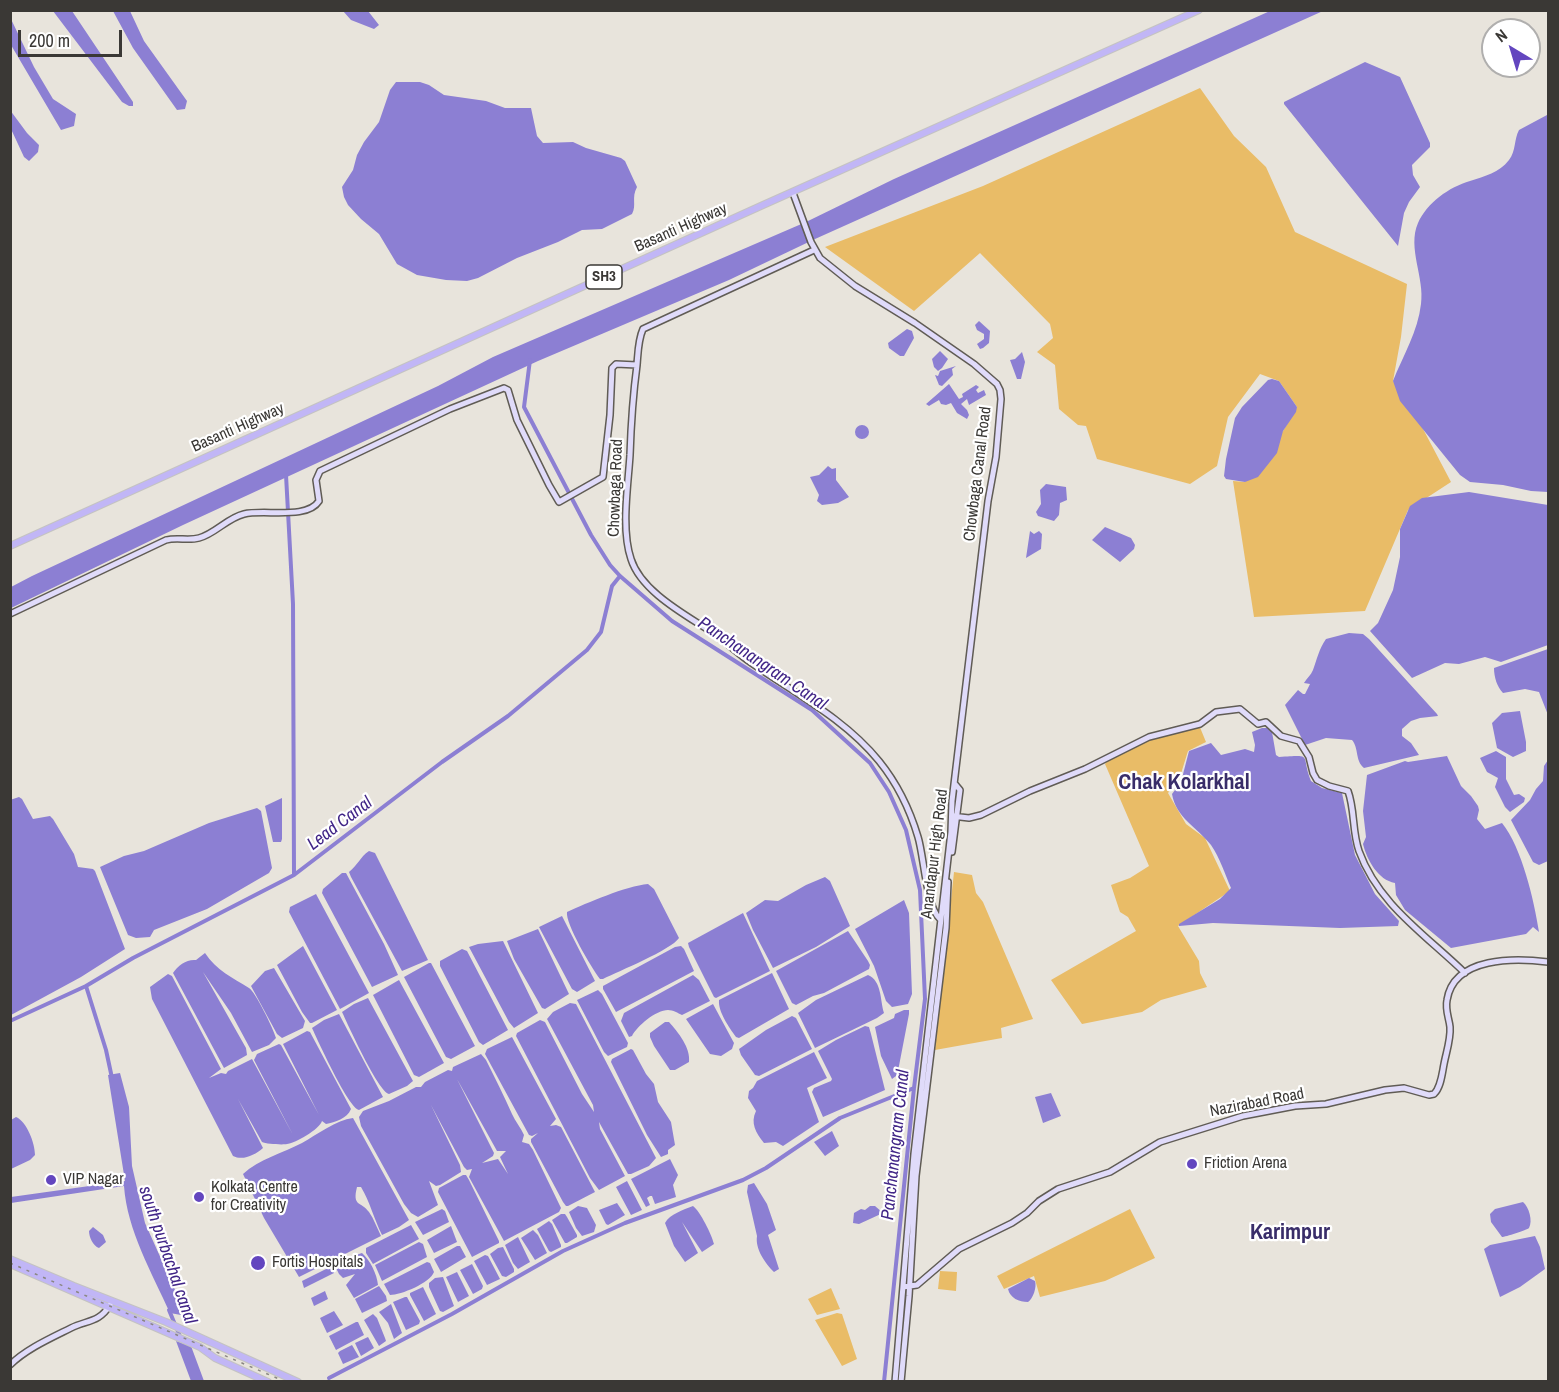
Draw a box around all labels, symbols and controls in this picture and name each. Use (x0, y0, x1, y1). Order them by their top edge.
scale bar (21, 18, 124, 56)
north arrow (1481, 18, 1541, 78)
text: N (1491, 24, 1512, 47)
text: 200 m (29, 28, 70, 53)
street label: Basanti Highway (632, 199, 730, 257)
road number: SH3 (586, 265, 622, 289)
street label: Basanti Highway (189, 399, 287, 457)
street label: Chowbaga Canal Road (960, 406, 996, 542)
street label: Chowbaga Road (605, 439, 627, 537)
water label: Panchanangram Canal (693, 613, 831, 715)
district label: Chak Kolarkhal (1118, 770, 1250, 796)
street label: Anandapur High Road (918, 788, 952, 920)
water label: Lead Canal (303, 793, 377, 855)
water label: Panchanangram Canal (877, 1069, 915, 1221)
street label: Nazirabad Road (1208, 1084, 1306, 1122)
place label: Friction Arena (1204, 1154, 1287, 1174)
marker: Friction Arena (1185, 1157, 1199, 1171)
place label: VIP Nagar (63, 1170, 124, 1190)
marker: VIP Nagar (44, 1173, 58, 1187)
place label: Kolkata Centre for Creativity (211, 1178, 298, 1216)
water label: south purbachal canal (133, 1183, 201, 1327)
marker: Kolkata Centre for Creativity (192, 1190, 206, 1204)
district label: Karimpur (1250, 1220, 1330, 1246)
place label: Fortis Hospitals (272, 1253, 363, 1273)
marker: Fortis Hospitals (249, 1254, 267, 1272)

